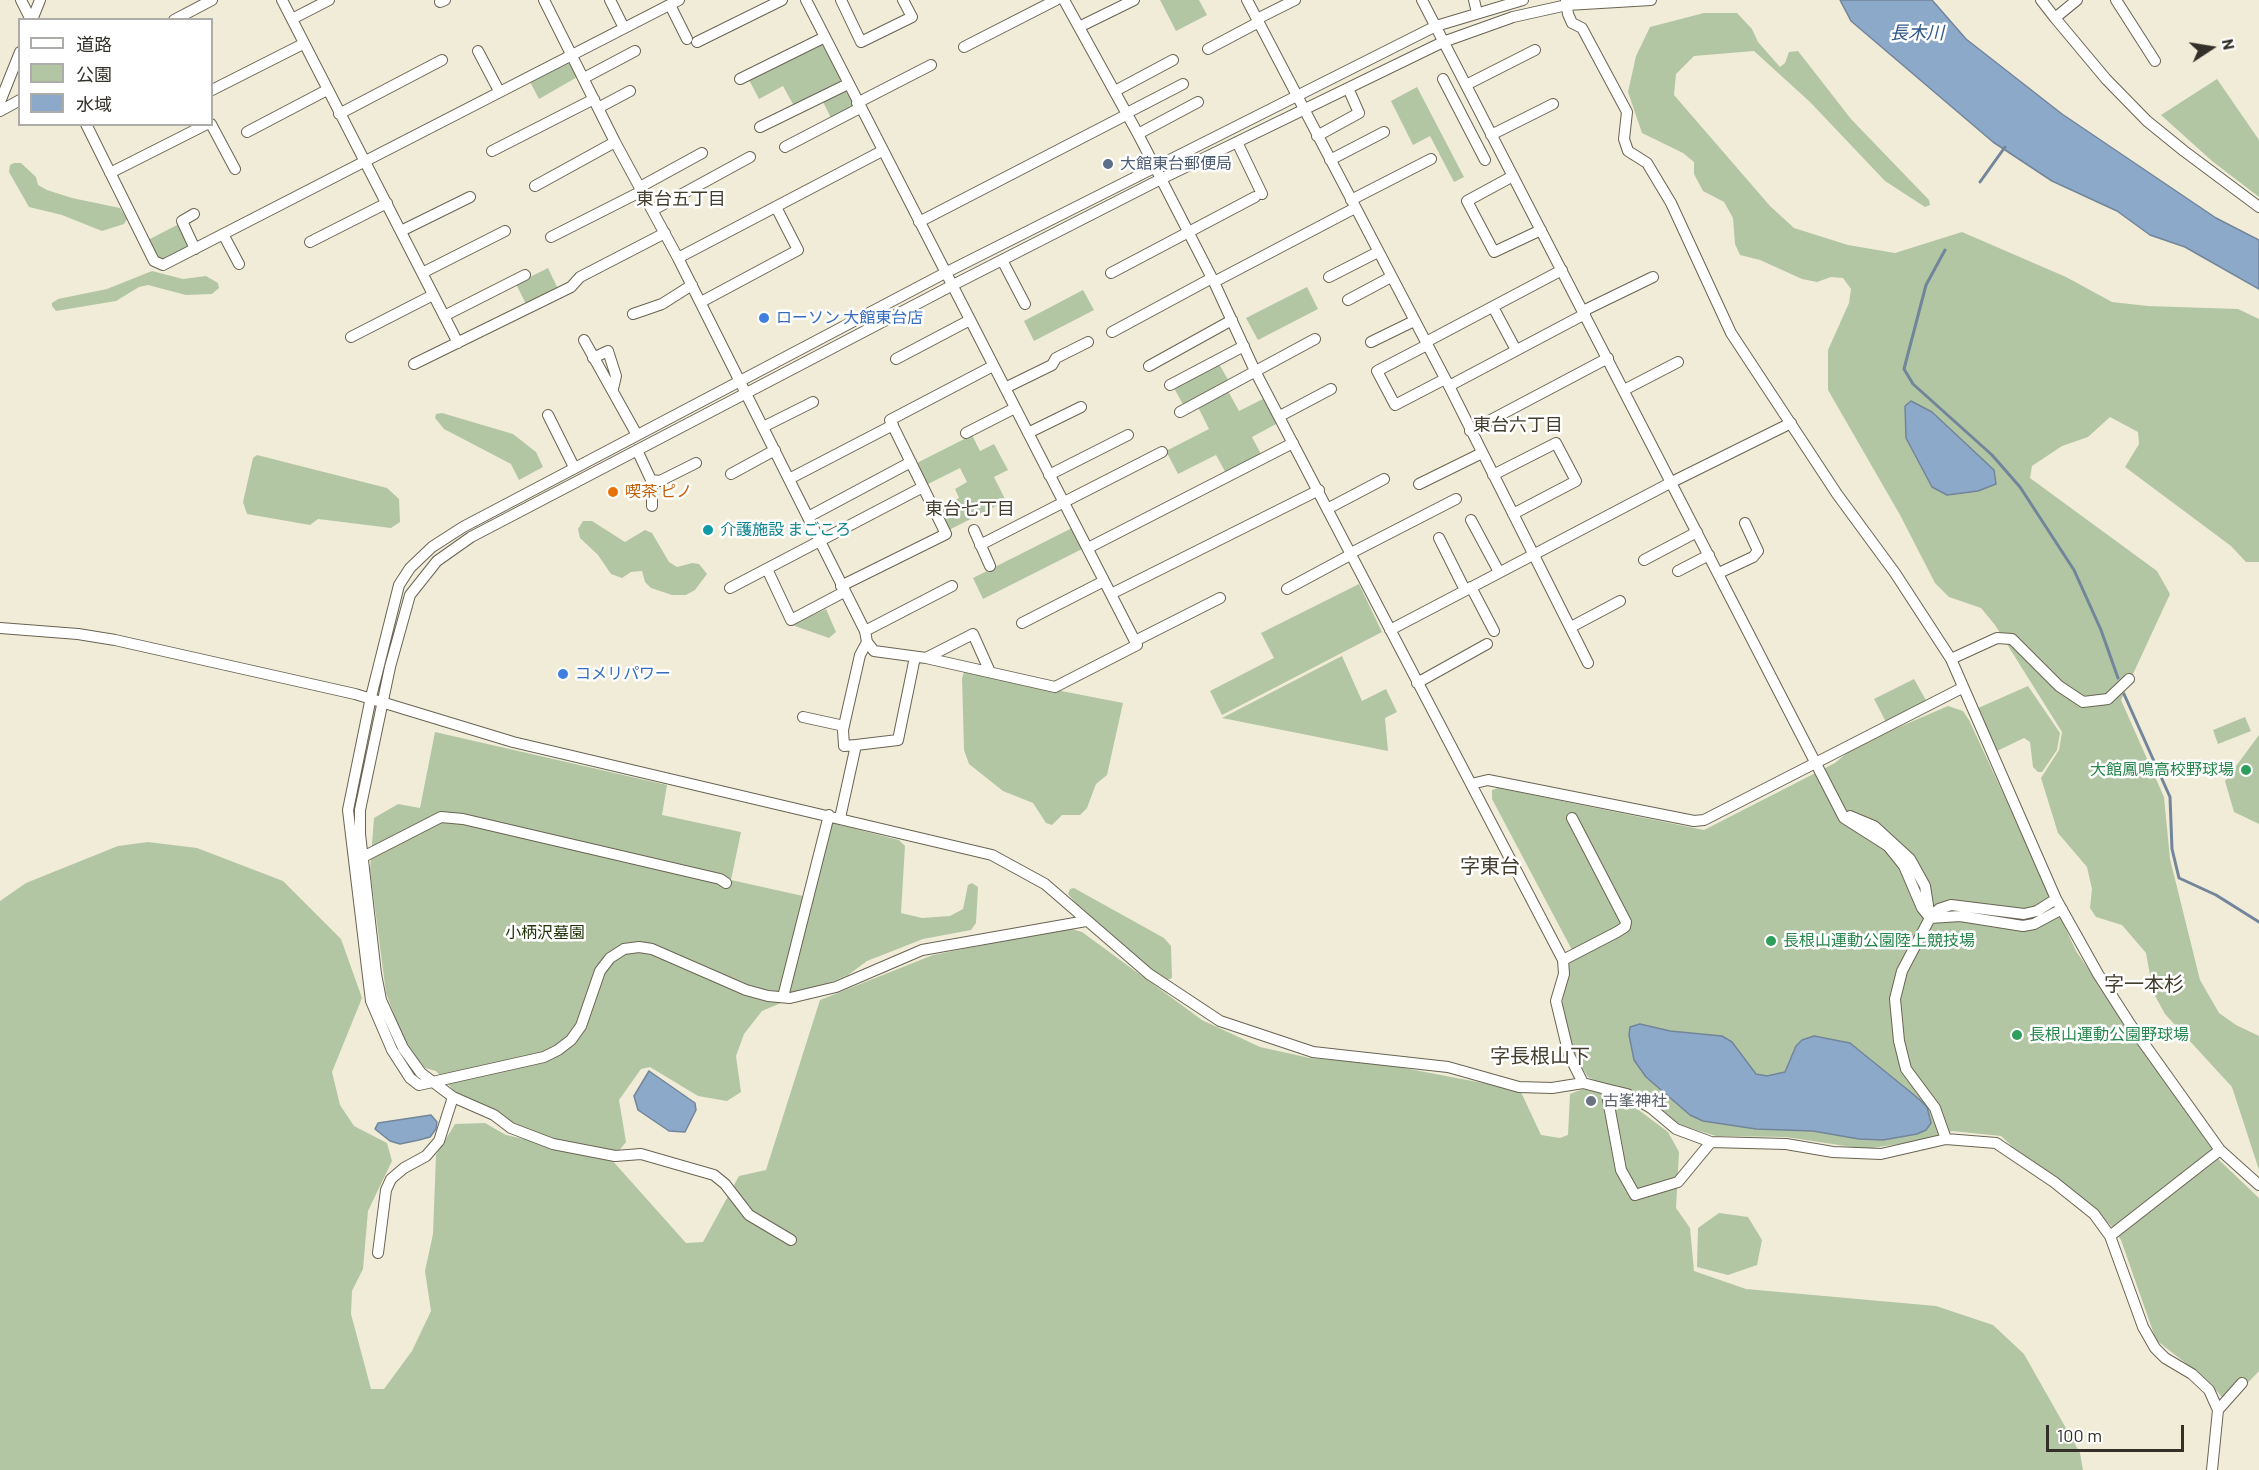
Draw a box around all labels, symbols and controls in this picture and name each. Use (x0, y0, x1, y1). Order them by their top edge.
legend (18, 18, 213, 126)
north arrow (2181, 18, 2241, 78)
water label: 長木川 (1890, 22, 1944, 44)
text: 道路 (76, 33, 112, 55)
text: N (2219, 37, 2239, 51)
text: 公園 (76, 63, 112, 85)
text: 水域 (76, 93, 112, 115)
place label: 大館東台郵便局 (1120, 154, 1232, 174)
marker: 大館東台郵便局 (1101, 157, 1115, 171)
district label: 東台五丁目 (636, 188, 726, 210)
place label: ローソン 大館東台店 (776, 308, 923, 328)
marker: ローソン 大館東台店 (757, 311, 771, 325)
district label: 東台六丁目 (1473, 414, 1563, 436)
place label: 喫茶 ピノ (625, 482, 692, 502)
marker: 喫茶 ピノ (606, 485, 620, 499)
district label: 東台七丁目 (925, 498, 1015, 520)
place label: 介護施設 まごころ (720, 520, 851, 540)
marker: 介護施設 まごころ (701, 523, 715, 537)
place label: コメリパワー (575, 664, 671, 684)
marker: コメリパワー (556, 667, 570, 681)
place label: 大館鳳鳴高校野球場 (2090, 760, 2234, 780)
marker: 大館鳳鳴高校野球場 (2239, 763, 2253, 777)
district label: 字東台 (1460, 854, 1520, 878)
park label: 小柄沢墓園 (505, 923, 585, 943)
place label: 長根山運動公園陸上競技場 (1783, 931, 1975, 951)
marker: 長根山運動公園陸上競技場 (1764, 934, 1778, 948)
district label: 字一本杉 (2104, 972, 2184, 996)
place label: 長根山運動公園野球場 (2029, 1025, 2189, 1045)
marker: 長根山運動公園野球場 (2010, 1028, 2024, 1042)
district label: 字長根山下 (1490, 1044, 1590, 1068)
place label: 古峯神社 (1603, 1091, 1667, 1111)
marker: 古峯神社 (1584, 1094, 1598, 1108)
scale bar (2049, 1413, 2187, 1451)
text: 100 m (2057, 1424, 2102, 1446)

